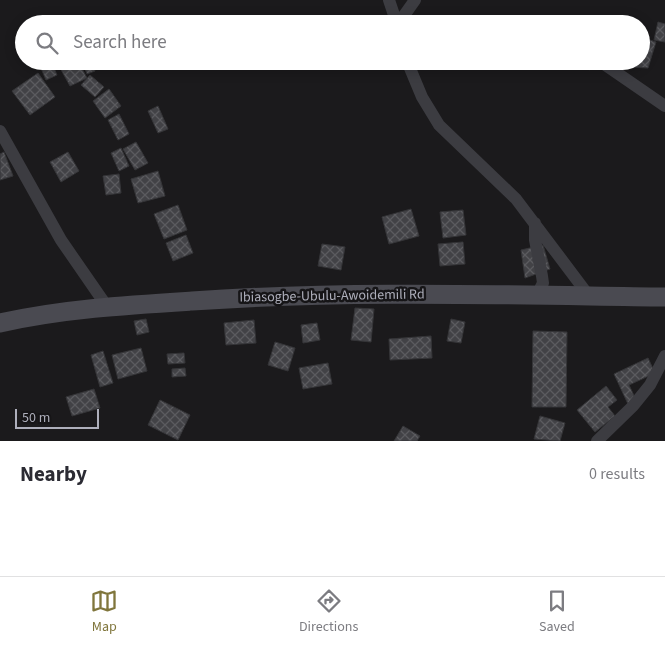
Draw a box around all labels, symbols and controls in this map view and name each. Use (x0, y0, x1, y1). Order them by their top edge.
search box (15, 15, 650, 70)
icon: search (33, 29, 61, 57)
text: Search here (73, 29, 167, 56)
street label: Ibiasogbe-Ubulu-Awoidemili Rd (239, 284, 425, 308)
scale bar (15, 406, 99, 429)
text: 50 m (22, 408, 50, 428)
text: Nearby (20, 459, 87, 489)
text: 0 results (589, 463, 645, 485)
tab: Map (90, 587, 118, 637)
tab: Directions (299, 587, 358, 637)
tab: Saved (539, 587, 575, 637)

